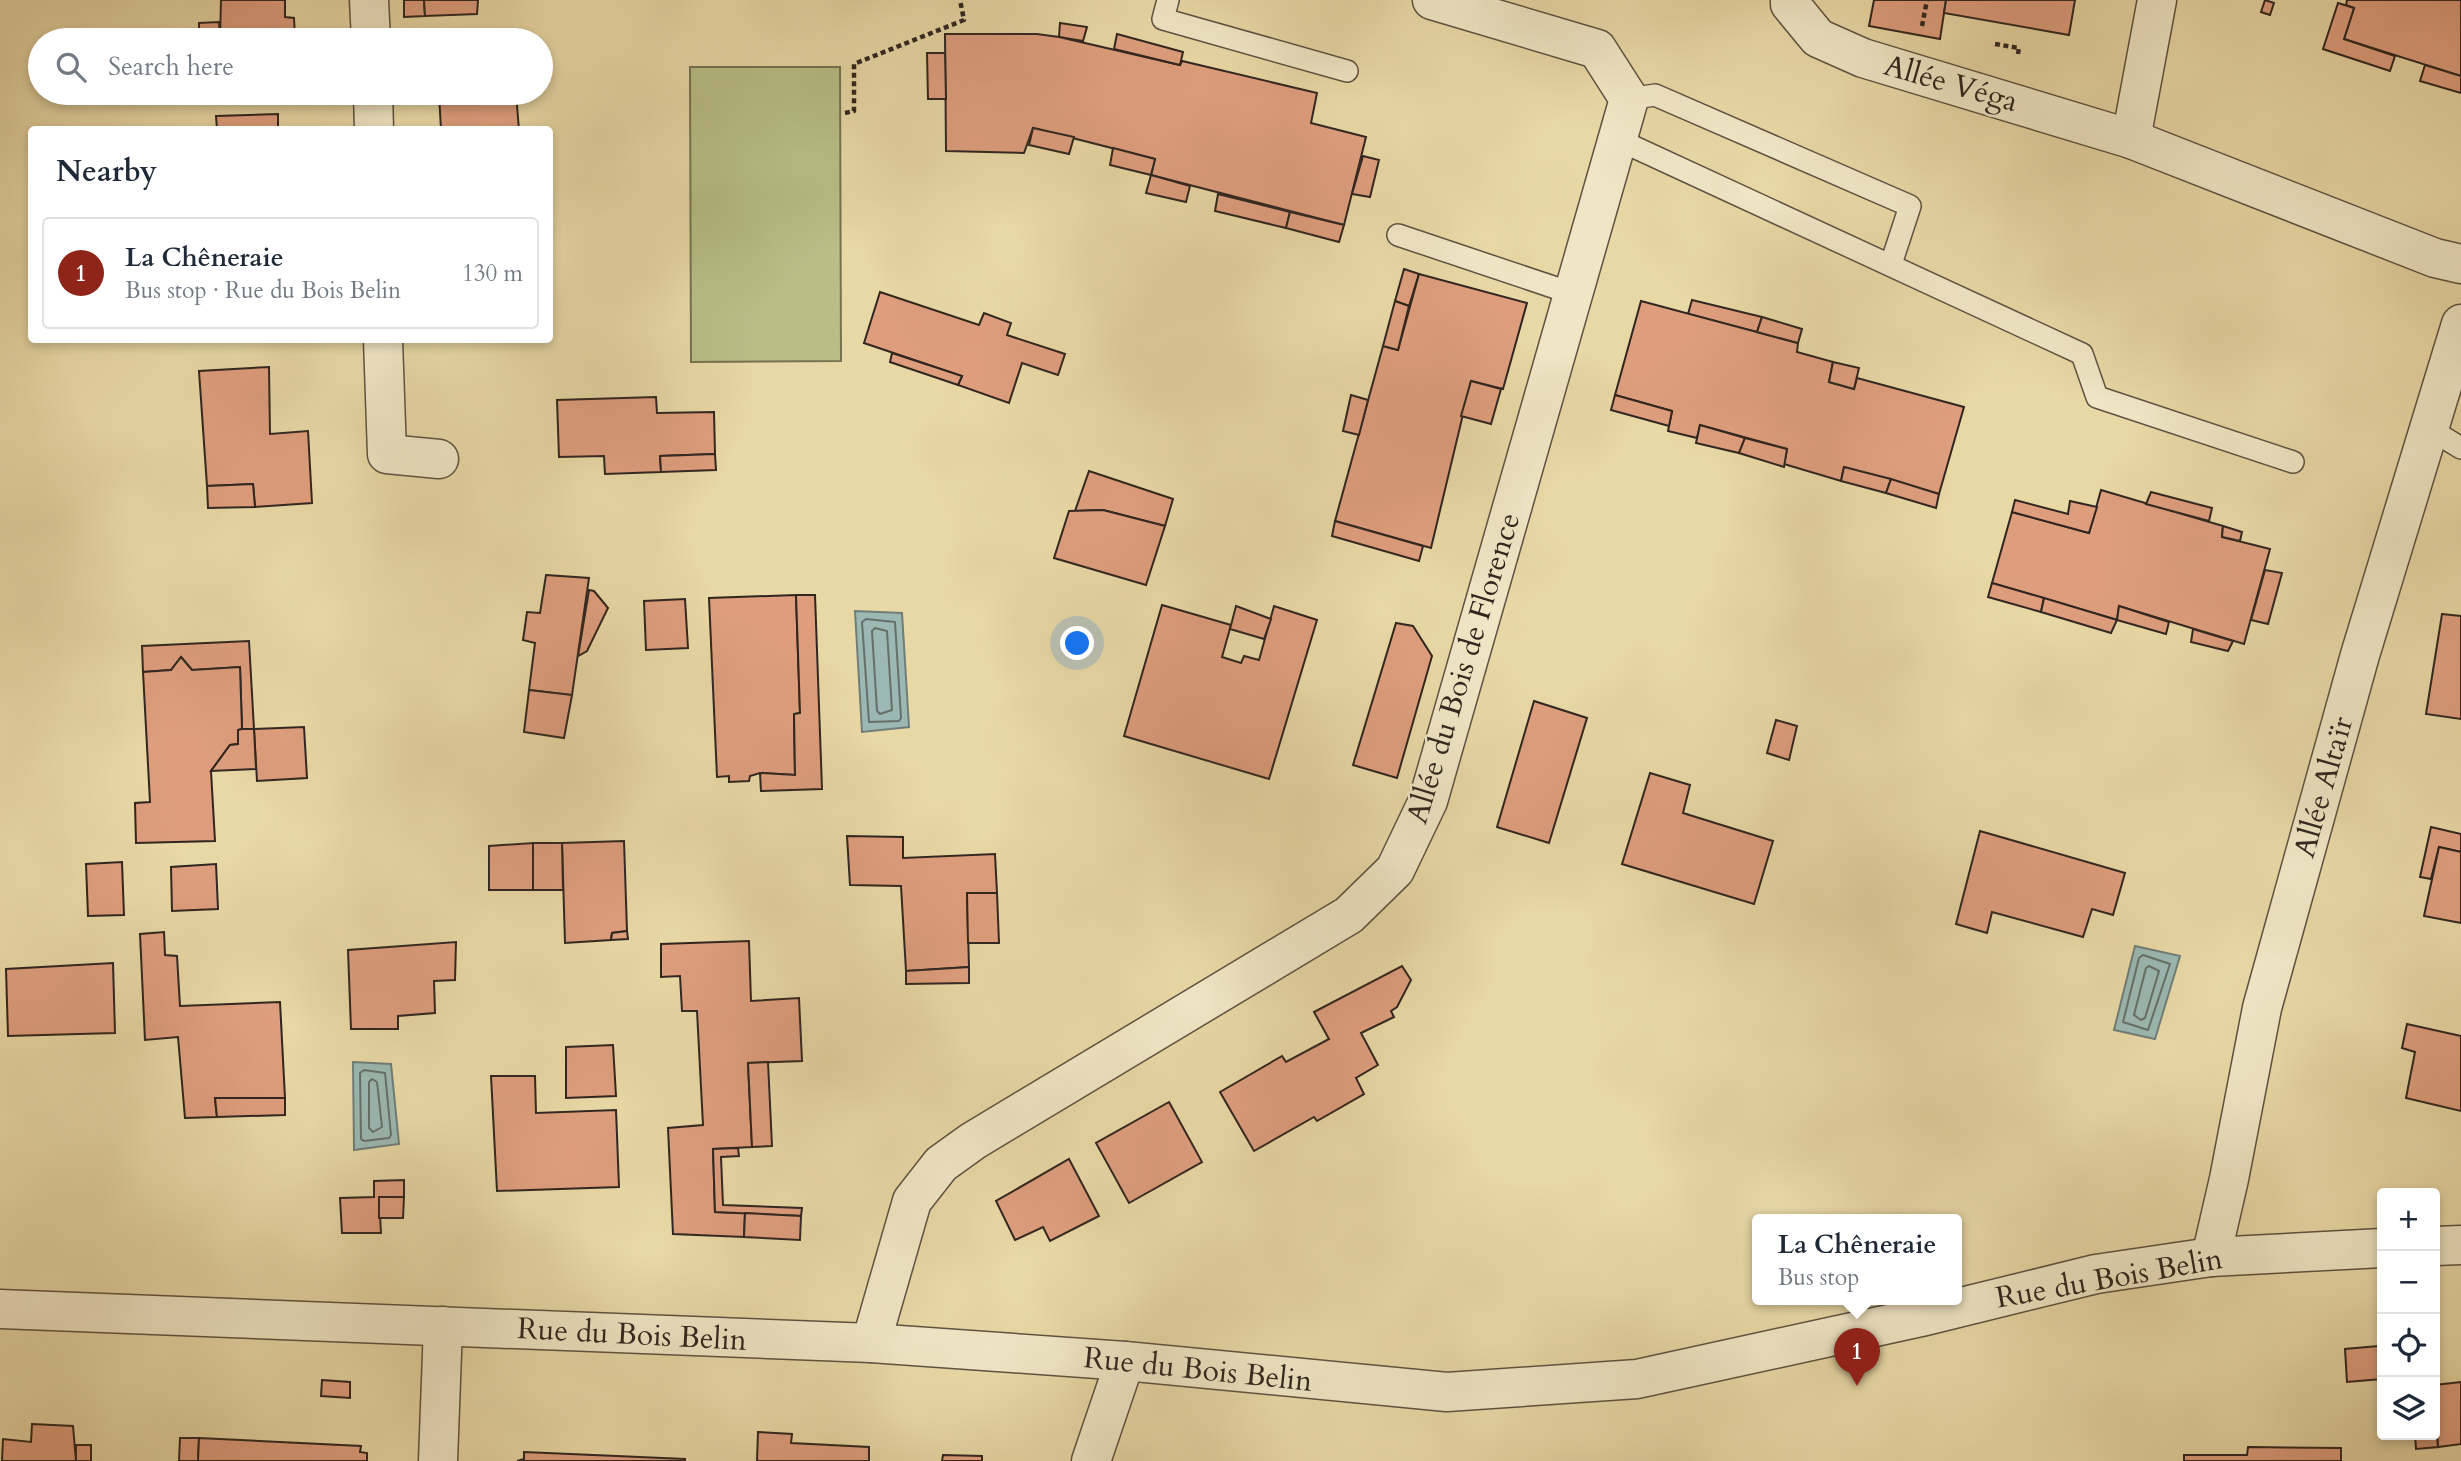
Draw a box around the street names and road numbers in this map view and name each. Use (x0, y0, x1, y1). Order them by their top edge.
street label: Allée Véga (1879, 45, 2023, 122)
street label: Allée du Bois de Florence (1397, 508, 1530, 829)
street label: Allée Altaïr (2284, 712, 2363, 862)
street label: Rue du Bois Belin (1992, 1238, 2226, 1319)
street label: Rue du Bois Belin (516, 1308, 748, 1361)
street label: Rue du Bois Belin (1082, 1337, 1314, 1402)

